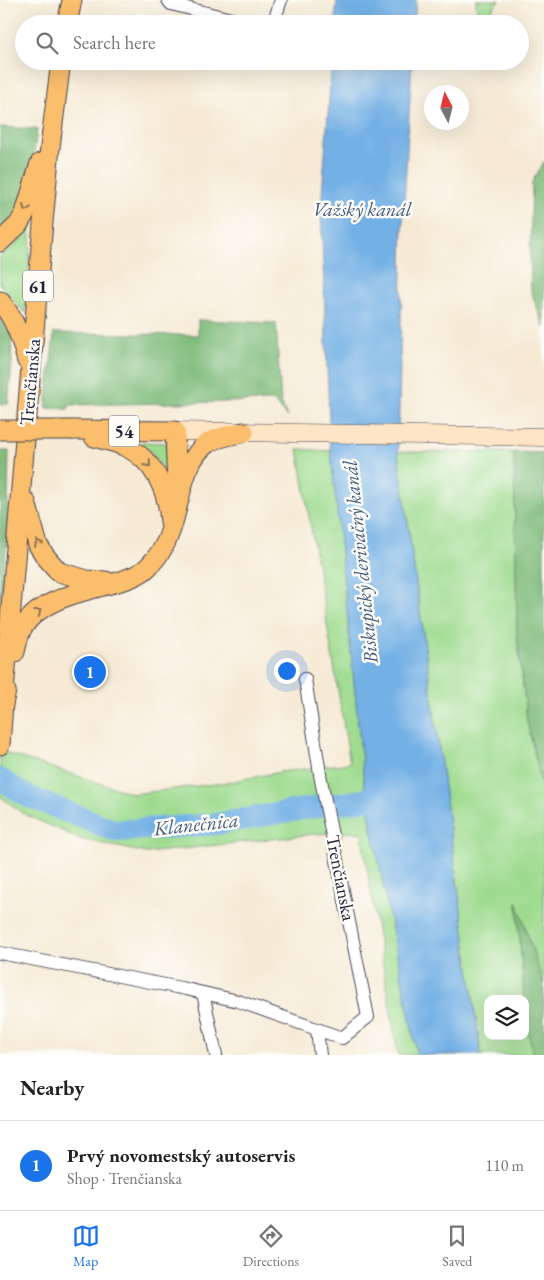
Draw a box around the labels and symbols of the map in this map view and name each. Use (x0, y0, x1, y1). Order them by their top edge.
north arrow (424, 85, 469, 130)
water label: Važský kanál (312, 196, 413, 222)
one-way arrow (22, 204, 32, 212)
road number: 61 (23, 270, 53, 302)
street label: Trenčianska (14, 337, 46, 427)
road number: 54 (109, 416, 139, 446)
water label: Biskupický derivačný kanál (336, 458, 384, 666)
one-way arrow (142, 459, 151, 468)
one-way arrow (34, 539, 45, 548)
one-way arrow (33, 609, 42, 618)
pin: 1 (74, 653, 106, 691)
your location (274, 658, 300, 684)
water label: Klanečnica (151, 807, 240, 841)
street label: Trenčianska (320, 833, 362, 924)

